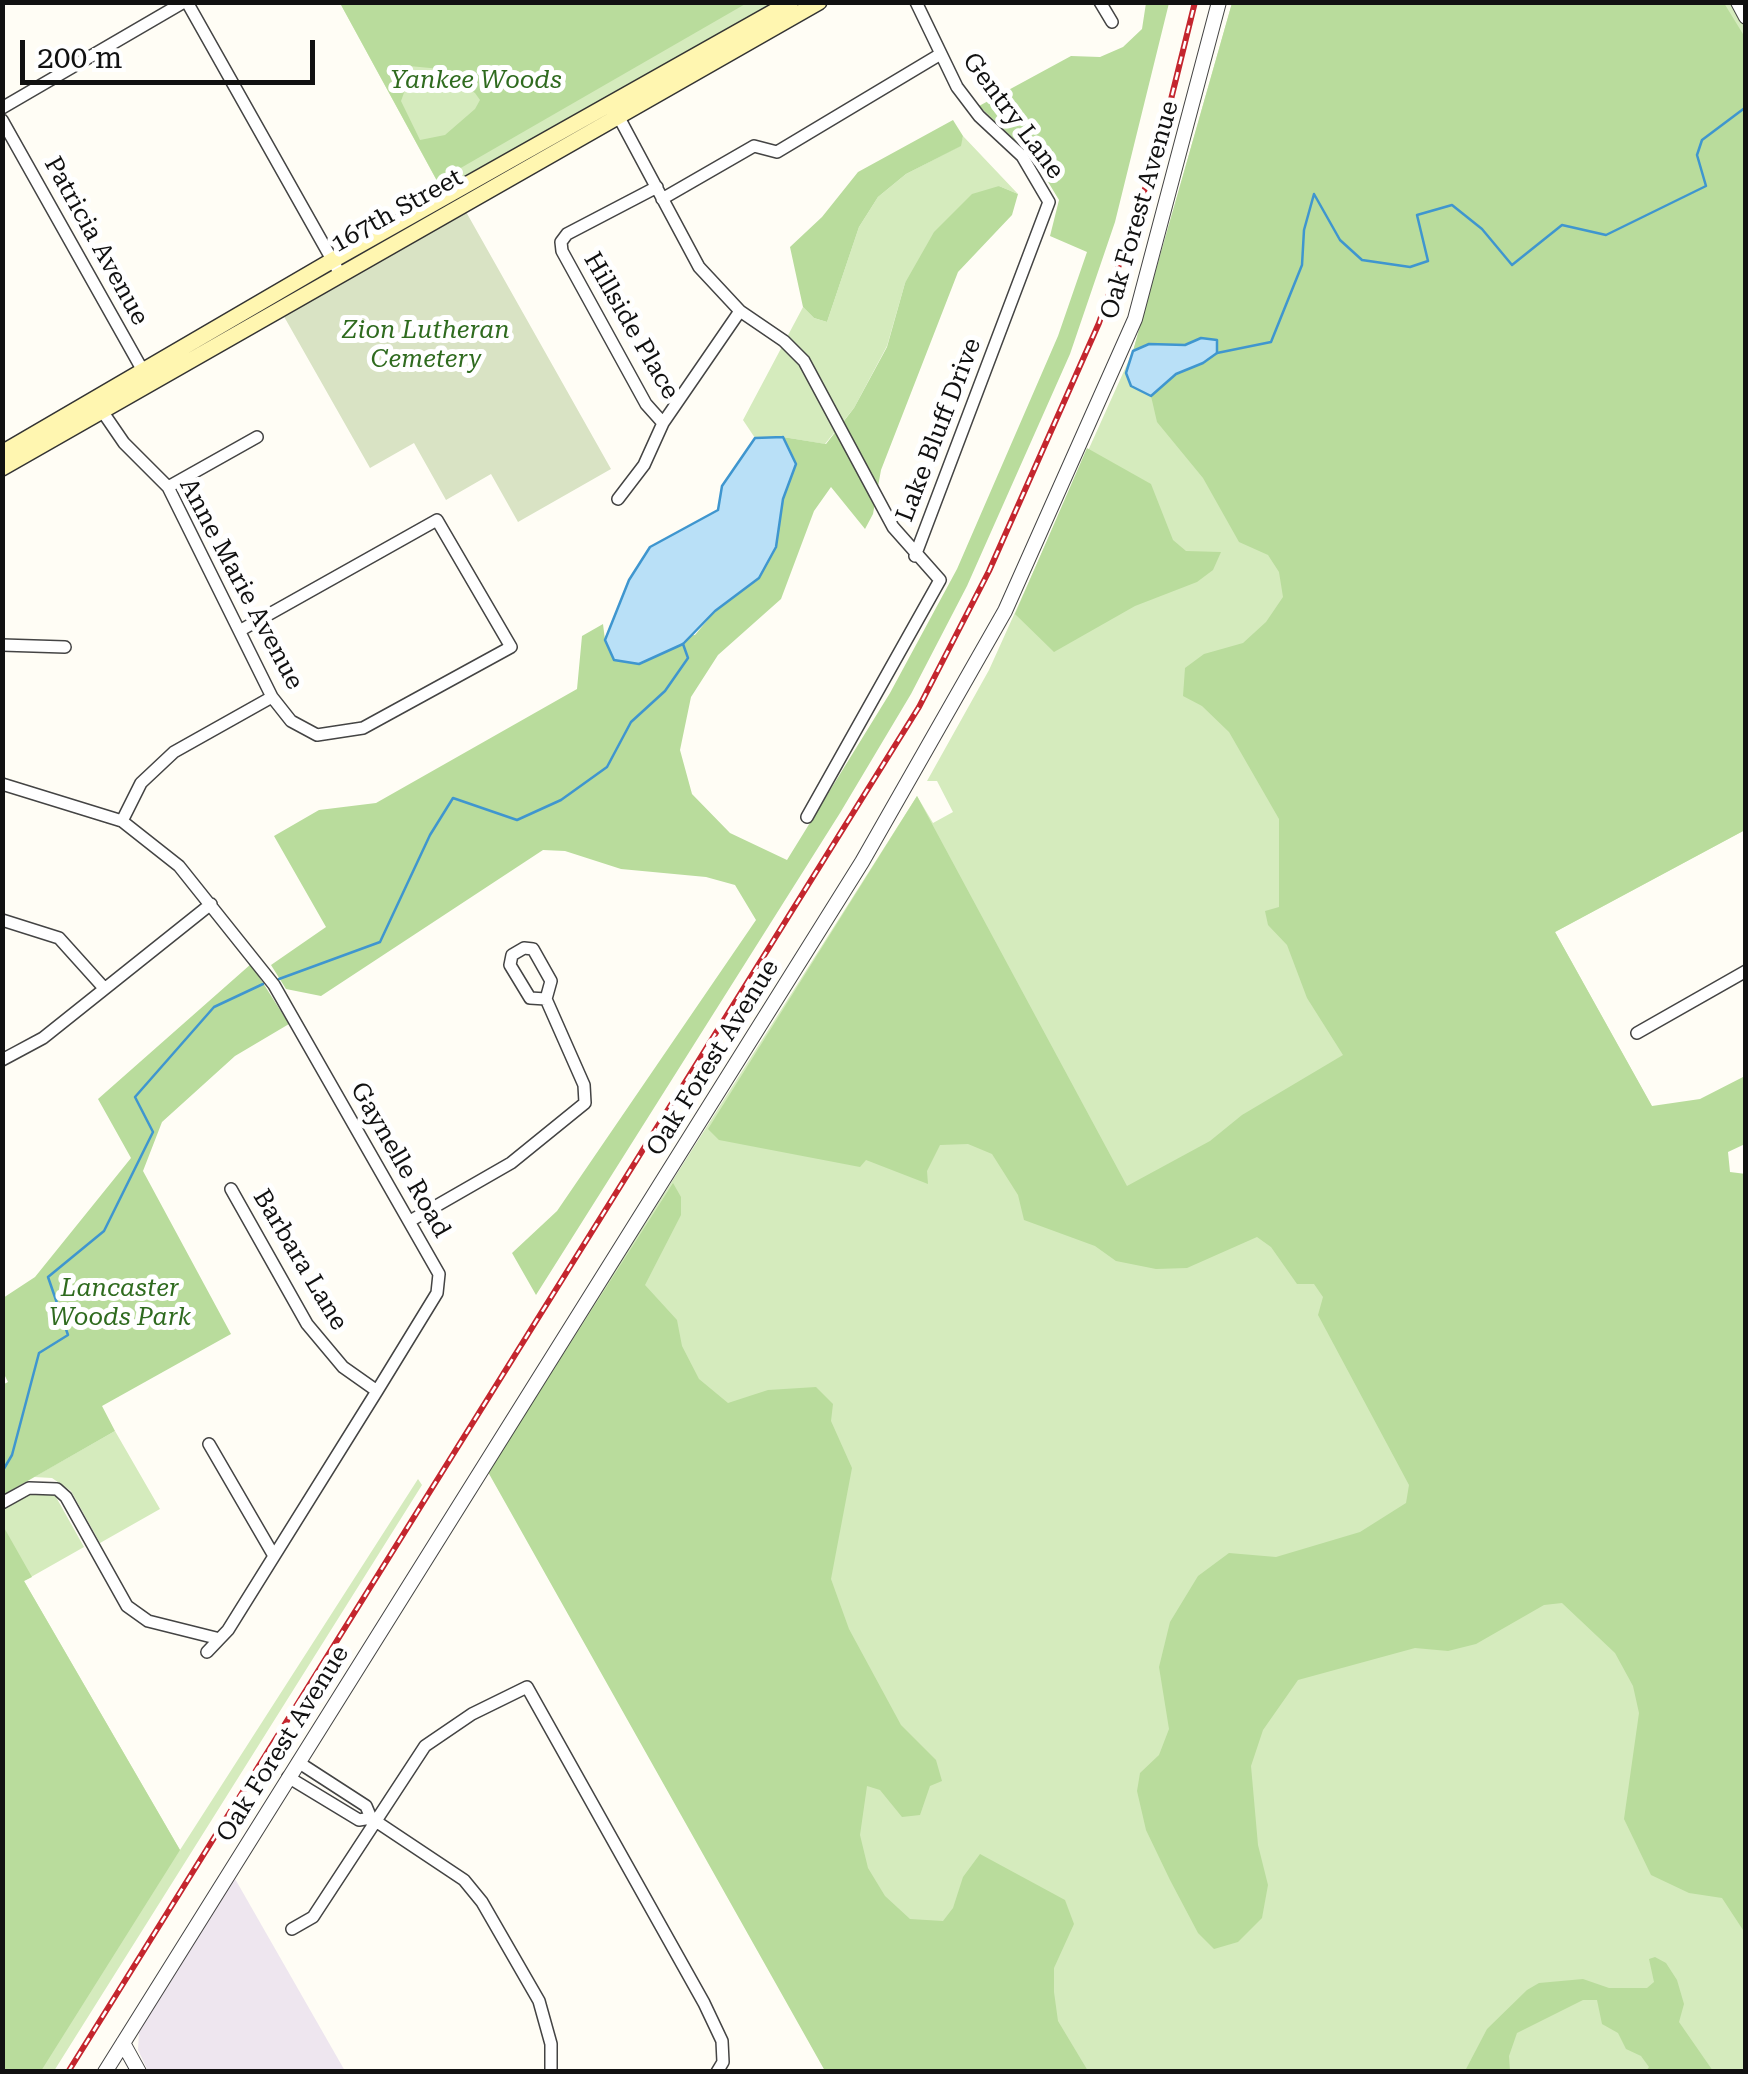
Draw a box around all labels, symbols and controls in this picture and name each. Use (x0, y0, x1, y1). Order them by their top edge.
scale bar (25, 20, 320, 82)
text: 200 m (37, 40, 122, 75)
street label: Gentry Lane (956, 47, 1070, 185)
park label: Yankee Woods (390, 66, 562, 96)
street label: Oak Forest Avenue (1094, 97, 1186, 323)
street label: Patricia Avenue (37, 152, 155, 330)
street label: 167th Street (326, 163, 468, 259)
street label: Hillside Place (577, 247, 685, 405)
park label: Zion Lutheran Cemetery (342, 316, 510, 375)
street label: Lake Bluff Drive (890, 334, 988, 526)
street label: Anne Marie Avenue (173, 473, 309, 695)
street label: Oak Forest Avenue (640, 954, 786, 1162)
street label: Gaynelle Road (343, 1077, 457, 1243)
street label: Barbara Lane (246, 1184, 354, 1336)
park label: Lancaster Woods Park (49, 1274, 191, 1333)
street label: Oak Forest Avenue (210, 1640, 356, 1848)

